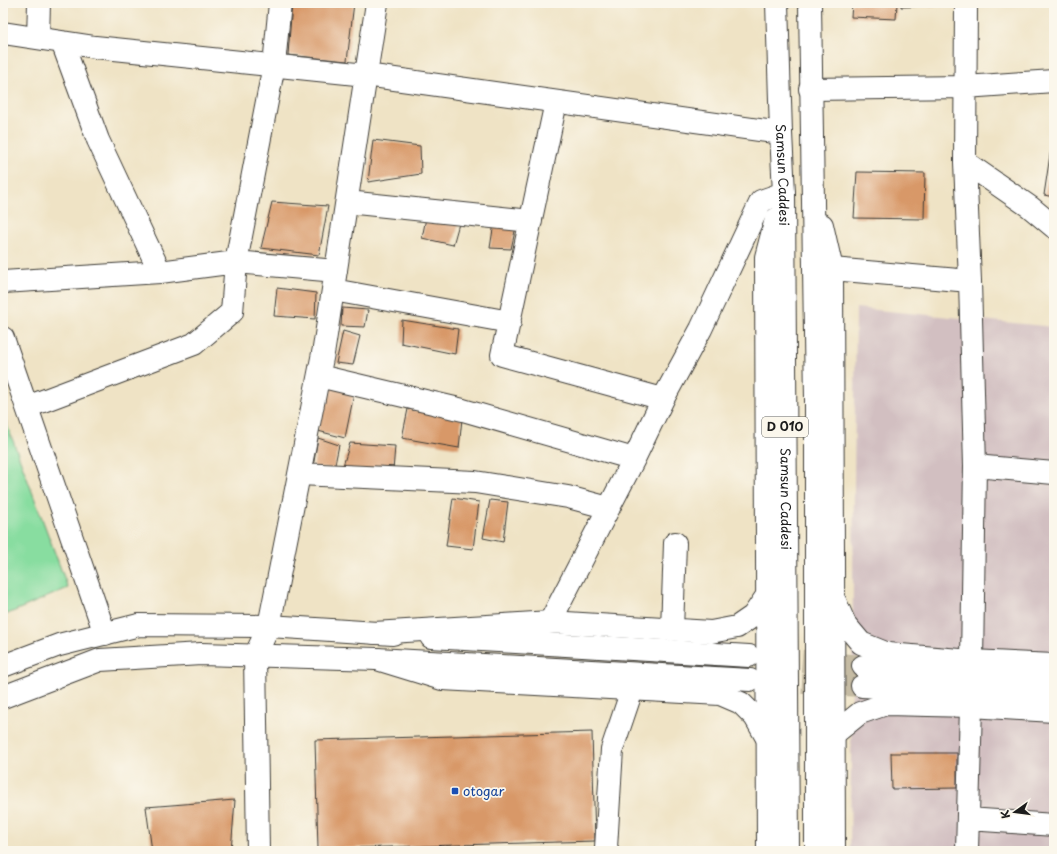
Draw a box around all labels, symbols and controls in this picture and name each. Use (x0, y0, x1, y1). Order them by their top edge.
street label: Samsun Caddesi (772, 124, 794, 226)
road number: D 010 (762, 417, 808, 437)
street label: Samsun Caddesi (777, 448, 796, 550)
place label: otogar (463, 781, 505, 800)
marker: otogar (450, 786, 460, 796)
north arrow (995, 792, 1035, 832)
text: K (996, 809, 1014, 821)

